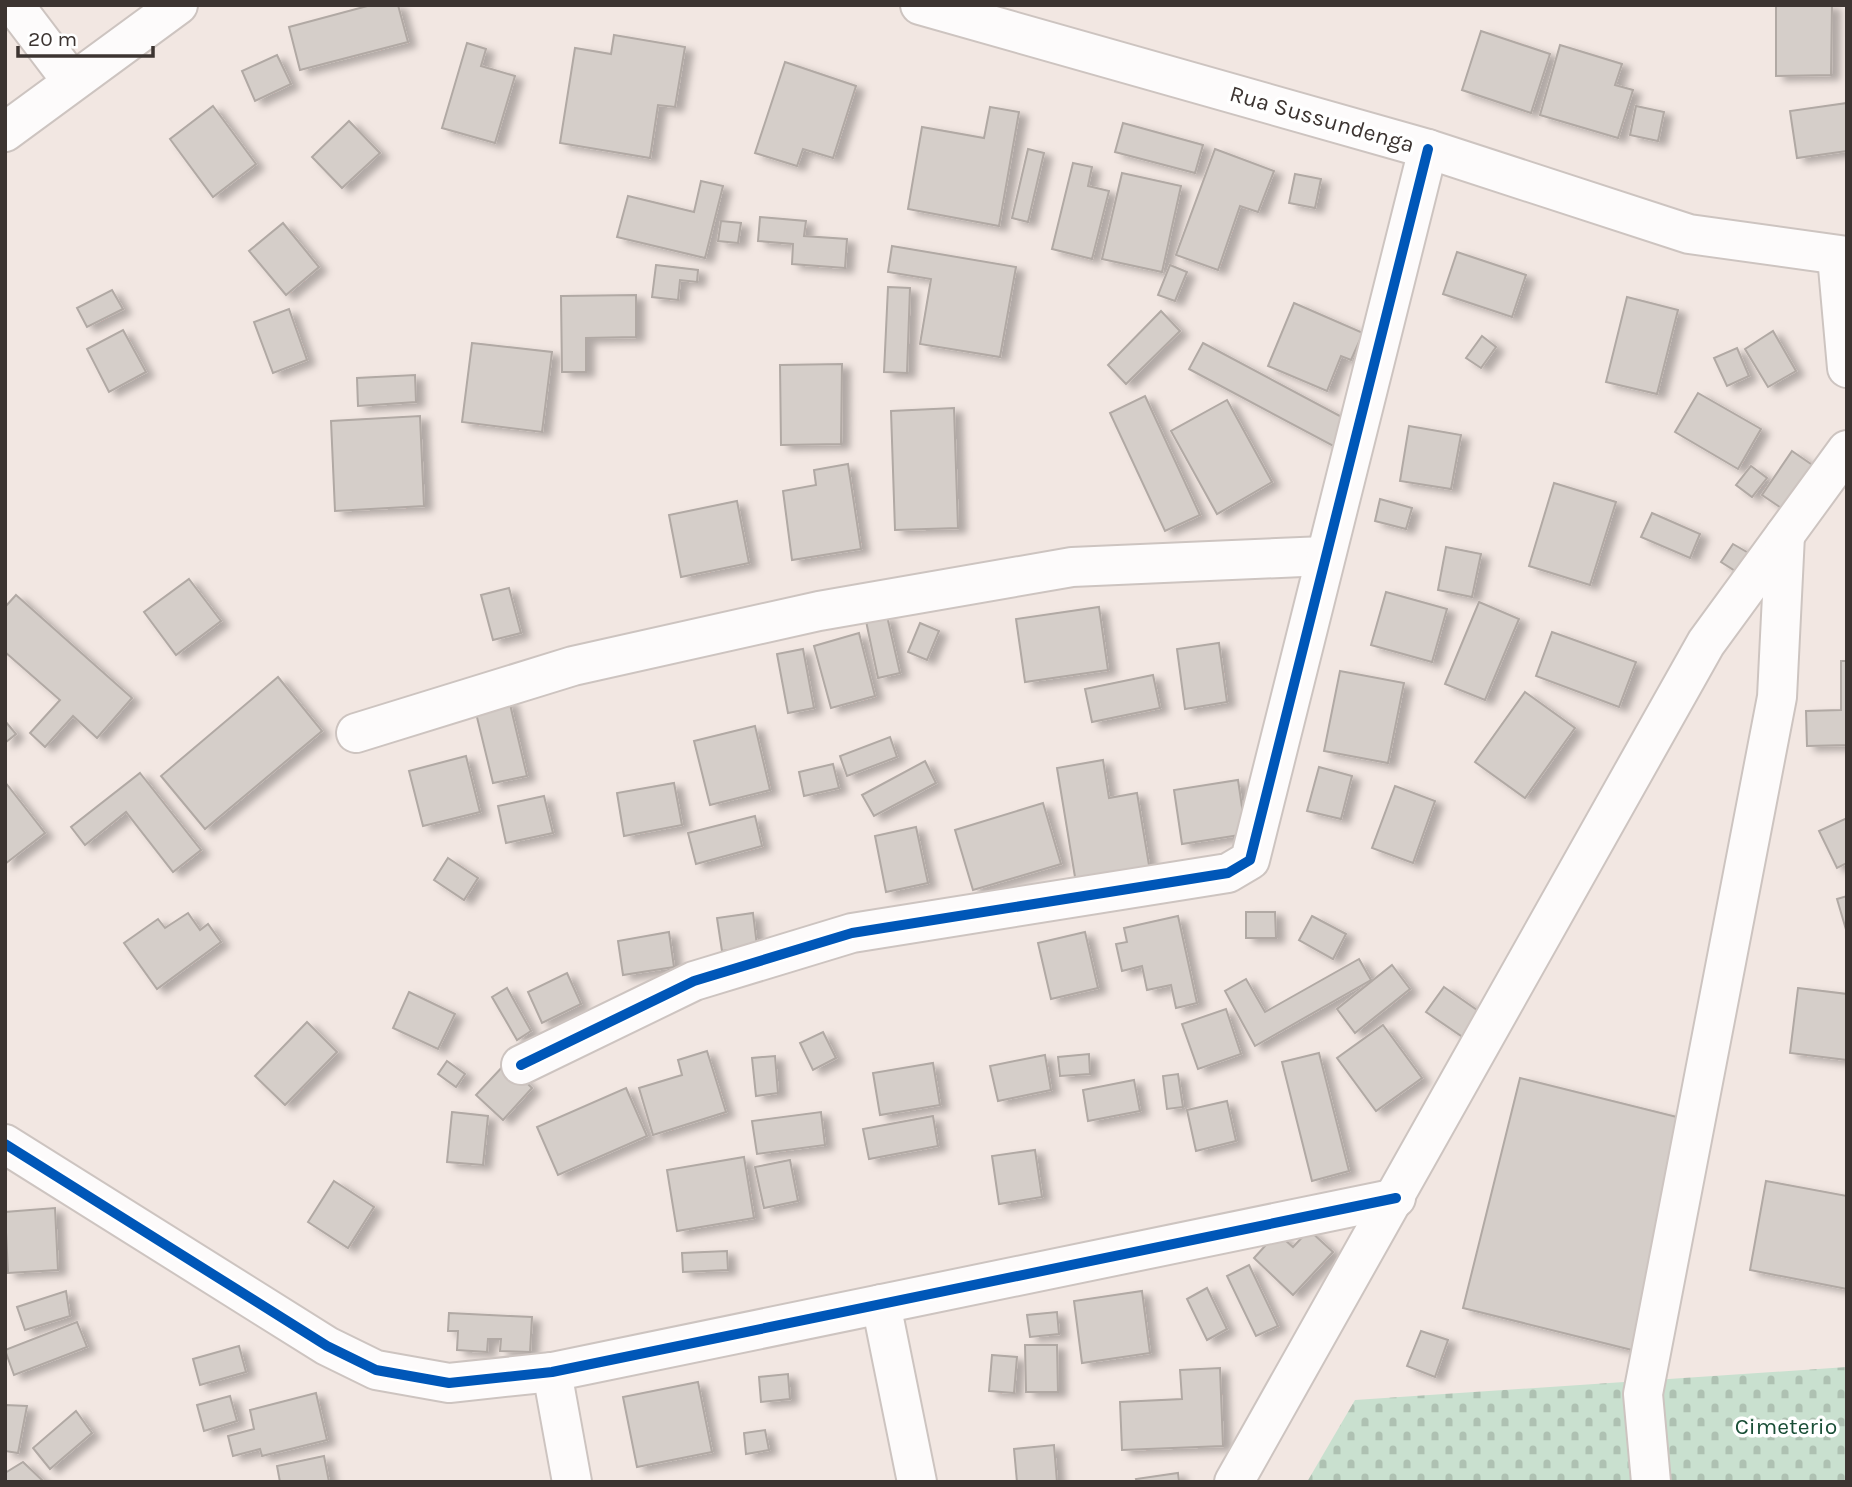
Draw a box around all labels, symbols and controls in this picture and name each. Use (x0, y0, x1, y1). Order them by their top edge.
scale bar (18, 14, 152, 58)
text: 20 m (28, 27, 77, 51)
street label: Rua Sussundenga (1227, 80, 1417, 158)
park label: Cimeterio (1735, 1413, 1837, 1440)

